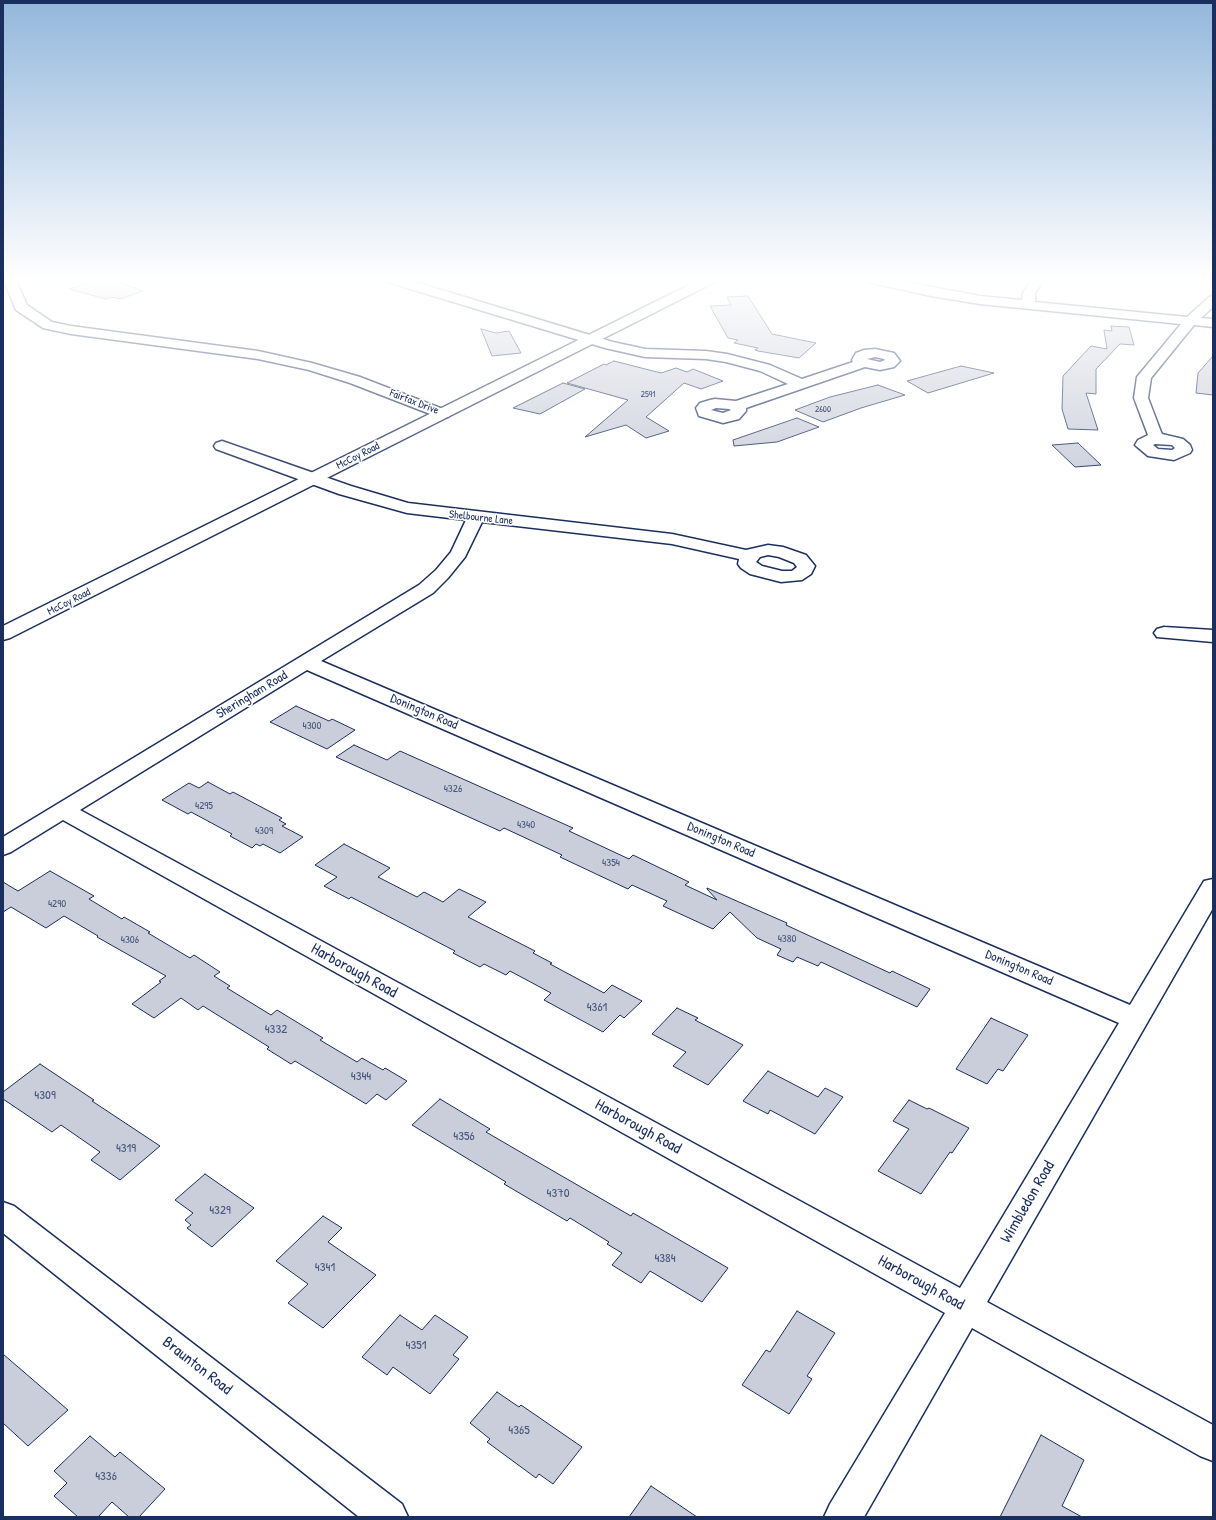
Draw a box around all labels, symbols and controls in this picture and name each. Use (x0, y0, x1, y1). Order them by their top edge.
street label: Fairfax Drive (388, 387, 440, 417)
house number: 2591 (641, 390, 655, 400)
house number: 2600 (815, 405, 831, 415)
street label: McCoy Road (334, 440, 382, 472)
street label: Shelbourne Lane (448, 508, 514, 528)
street label: McCoy Road (45, 586, 93, 618)
street label: Sheringham Road (214, 668, 290, 722)
street label: Donington Road (388, 691, 460, 733)
house number: 4300 (303, 719, 321, 733)
house number: 4326 (444, 782, 462, 796)
house number: 4295 (195, 799, 213, 813)
house number: 4340 (517, 818, 535, 832)
street label: Donington Road (685, 819, 757, 861)
house number: 4309 (255, 824, 273, 838)
house number: 4354 (602, 856, 620, 870)
house number: 4290 (48, 897, 66, 911)
house number: 4380 (778, 932, 796, 946)
house number: 4306 (121, 933, 139, 947)
street label: Harborough Road (307, 939, 401, 1003)
street label: Donington Road (983, 947, 1055, 989)
house number: 4361 (587, 1000, 607, 1016)
house number: 4332 (265, 1022, 287, 1038)
house number: 4344 (351, 1069, 371, 1085)
house number: 4309 (34, 1088, 56, 1104)
street label: Harborough Road (591, 1095, 685, 1159)
house number: 4356 (453, 1129, 475, 1145)
house number: 4319 (116, 1141, 136, 1157)
street label: Wimbledon Road (997, 1158, 1059, 1246)
house number: 4370 (547, 1186, 569, 1202)
house number: 4329 (209, 1203, 231, 1219)
house number: 4384 (654, 1251, 676, 1267)
street label: Harborough Road (874, 1251, 968, 1315)
house number: 4341 (315, 1260, 335, 1276)
street label: Braunton Road (158, 1333, 236, 1399)
house number: 4351 (406, 1338, 426, 1354)
house number: 4365 (508, 1423, 530, 1439)
house number: 4336 (95, 1469, 117, 1485)

